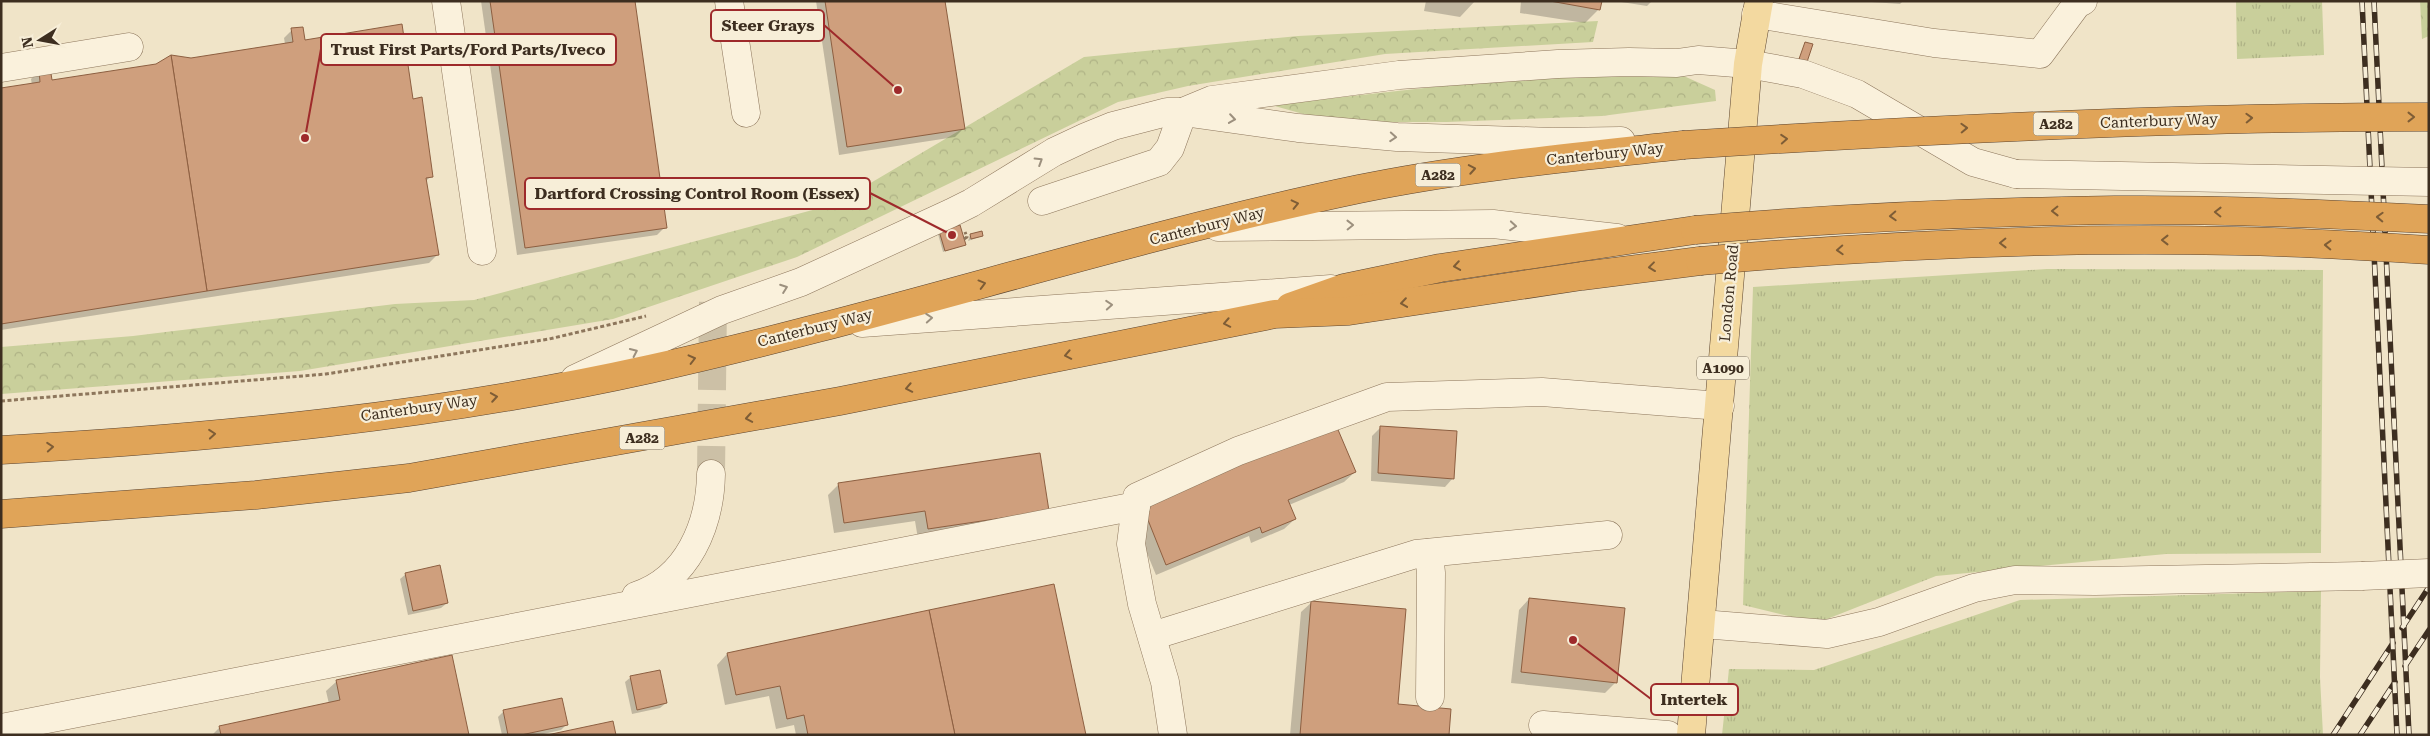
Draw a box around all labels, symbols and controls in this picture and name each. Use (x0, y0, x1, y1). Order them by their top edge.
callout: Steer Grays (711, 10, 824, 41)
north arrow (15, 15, 65, 65)
text: Steer Grays (722, 16, 814, 35)
callout: Trust First Parts/Ford Parts/Iveco (321, 34, 616, 65)
text: N (18, 35, 36, 49)
text: Trust First Parts/Ford Parts/Iveco (331, 40, 605, 59)
street label: Canterbury Way (2100, 110, 2218, 132)
road number: A282 (2034, 112, 2078, 136)
one-way arrow (2408, 112, 2416, 122)
one-way arrow (2246, 113, 2253, 123)
one-way arrow (1227, 114, 1236, 124)
one-way arrow (1960, 123, 1968, 133)
one-way arrow (1389, 131, 1397, 142)
one-way arrow (1781, 133, 1789, 144)
street label: Canterbury Way (1545, 139, 1665, 169)
one-way arrow (1034, 157, 1043, 167)
road number: A282 (1416, 164, 1460, 186)
one-way arrow (1467, 165, 1476, 175)
callout: Dartford Crossing Control Room (Essex) (525, 178, 870, 209)
text: Dartford Crossing Control Room (Essex) (535, 184, 860, 203)
one-way arrow (1291, 199, 1300, 210)
street label: Canterbury Way (1148, 203, 1266, 249)
one-way arrow (2051, 206, 2059, 217)
one-way arrow (2213, 207, 2221, 217)
one-way arrow (1888, 211, 1896, 222)
one-way arrow (2376, 211, 2384, 222)
one-way arrow (1347, 220, 1355, 230)
one-way arrow (1509, 220, 1517, 231)
one-way arrow (2161, 235, 2168, 245)
one-way arrow (1998, 238, 2006, 248)
one-way arrow (2323, 239, 2331, 250)
street label: London Road (1716, 243, 1742, 342)
one-way arrow (1836, 244, 1844, 255)
one-way arrow (1453, 260, 1461, 271)
one-way arrow (1647, 261, 1655, 272)
one-way arrow (977, 279, 986, 290)
one-way arrow (779, 284, 787, 294)
one-way arrow (1400, 298, 1409, 308)
one-way arrow (1105, 300, 1113, 311)
street label: Canterbury Way (756, 305, 874, 351)
one-way arrow (926, 313, 934, 324)
one-way arrow (1223, 317, 1232, 328)
one-way arrow (629, 347, 638, 358)
one-way arrow (1063, 350, 1072, 360)
one-way arrow (687, 354, 696, 365)
road number: A1090 (1697, 356, 1749, 379)
one-way arrow (904, 382, 913, 392)
street label: Canterbury Way (359, 391, 479, 425)
one-way arrow (490, 393, 499, 403)
one-way arrow (745, 413, 753, 423)
road number: A282 (620, 426, 664, 449)
one-way arrow (208, 429, 216, 440)
one-way arrow (46, 442, 54, 453)
callout: Intertek (1651, 684, 1738, 715)
text: Intertek (1661, 690, 1727, 709)

